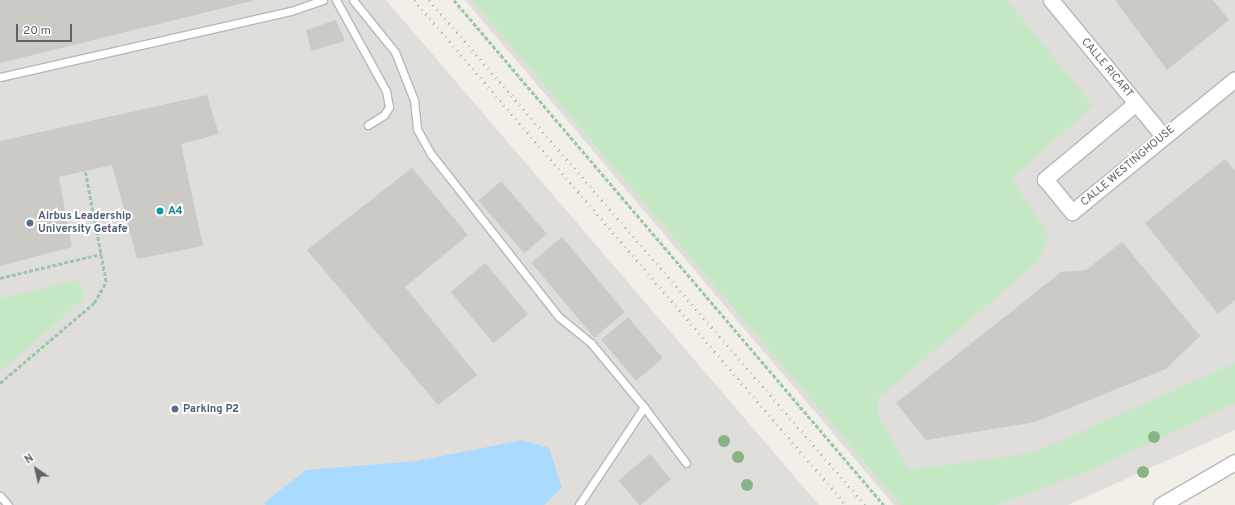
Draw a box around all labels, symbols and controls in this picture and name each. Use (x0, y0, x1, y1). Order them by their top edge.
scale bar (18, 16, 74, 42)
text: 20 m (23, 23, 51, 39)
street label: CALLE RICART (1078, 36, 1136, 100)
street label: CALLE WESTINGHOUSE (1078, 123, 1178, 209)
place label: A4 (168, 204, 183, 218)
marker: A4 (155, 206, 165, 216)
place label: Airbus Leadership University Getafe (38, 210, 131, 236)
marker: Airbus Leadership University Getafe (25, 218, 35, 228)
place label: Parking P2 (183, 402, 239, 416)
marker: Parking P2 (170, 404, 180, 414)
north arrow (16, 449, 56, 489)
text: N (22, 451, 36, 467)

